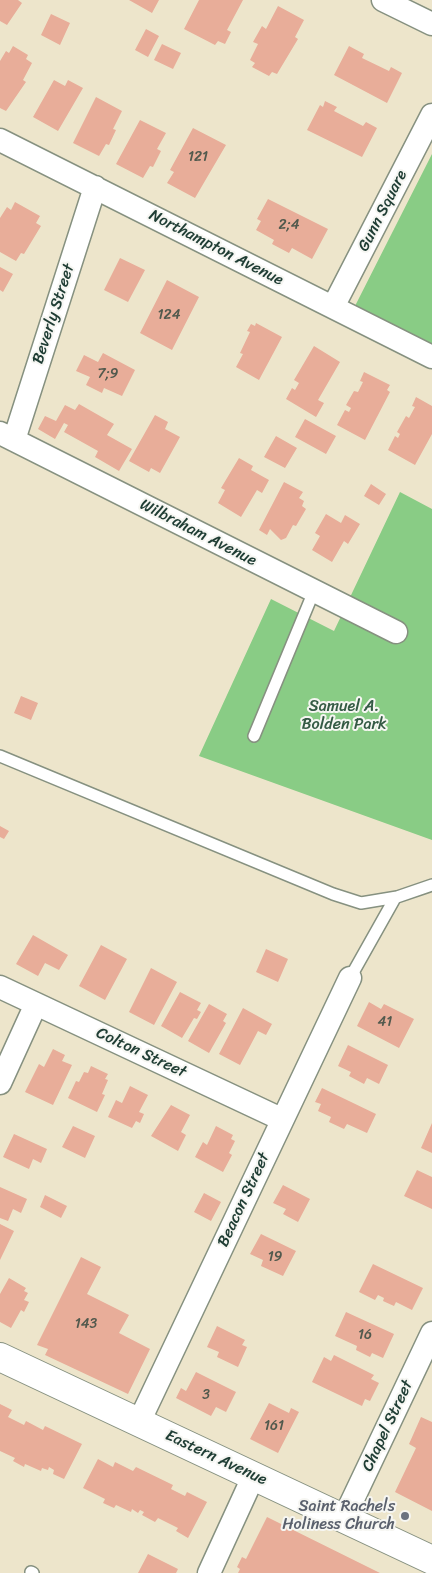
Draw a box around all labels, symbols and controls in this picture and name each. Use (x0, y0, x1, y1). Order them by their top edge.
house number: 121 (188, 149, 208, 165)
street label: Gunn Square (354, 167, 412, 255)
street label: Northampton Avenue (146, 206, 286, 290)
house number: 2;4 (278, 217, 300, 233)
street label: Beverly Street (29, 262, 79, 366)
house number: 124 (158, 307, 180, 323)
house number: 7;9 (98, 366, 118, 382)
street label: Wilbraham Avenue (136, 495, 260, 571)
park label: Samuel A. Bolden Park (301, 697, 387, 735)
house number: 41 (378, 1014, 392, 1030)
street label: Colton Street (93, 1024, 189, 1082)
street label: Beacon Street (214, 1150, 274, 1250)
house number: 19 (268, 1249, 282, 1265)
house number: 143 (75, 1316, 97, 1332)
house number: 16 (358, 1327, 372, 1343)
street label: Chapel Street (359, 1377, 417, 1475)
house number: 3 (202, 1387, 210, 1403)
house number: 161 (264, 1418, 284, 1434)
street label: Eastern Avenue (162, 1426, 270, 1490)
place label: Saint Rachels Holiness Church (282, 1497, 395, 1535)
marker: Saint Rachels Holiness Church (399, 1510, 411, 1522)

